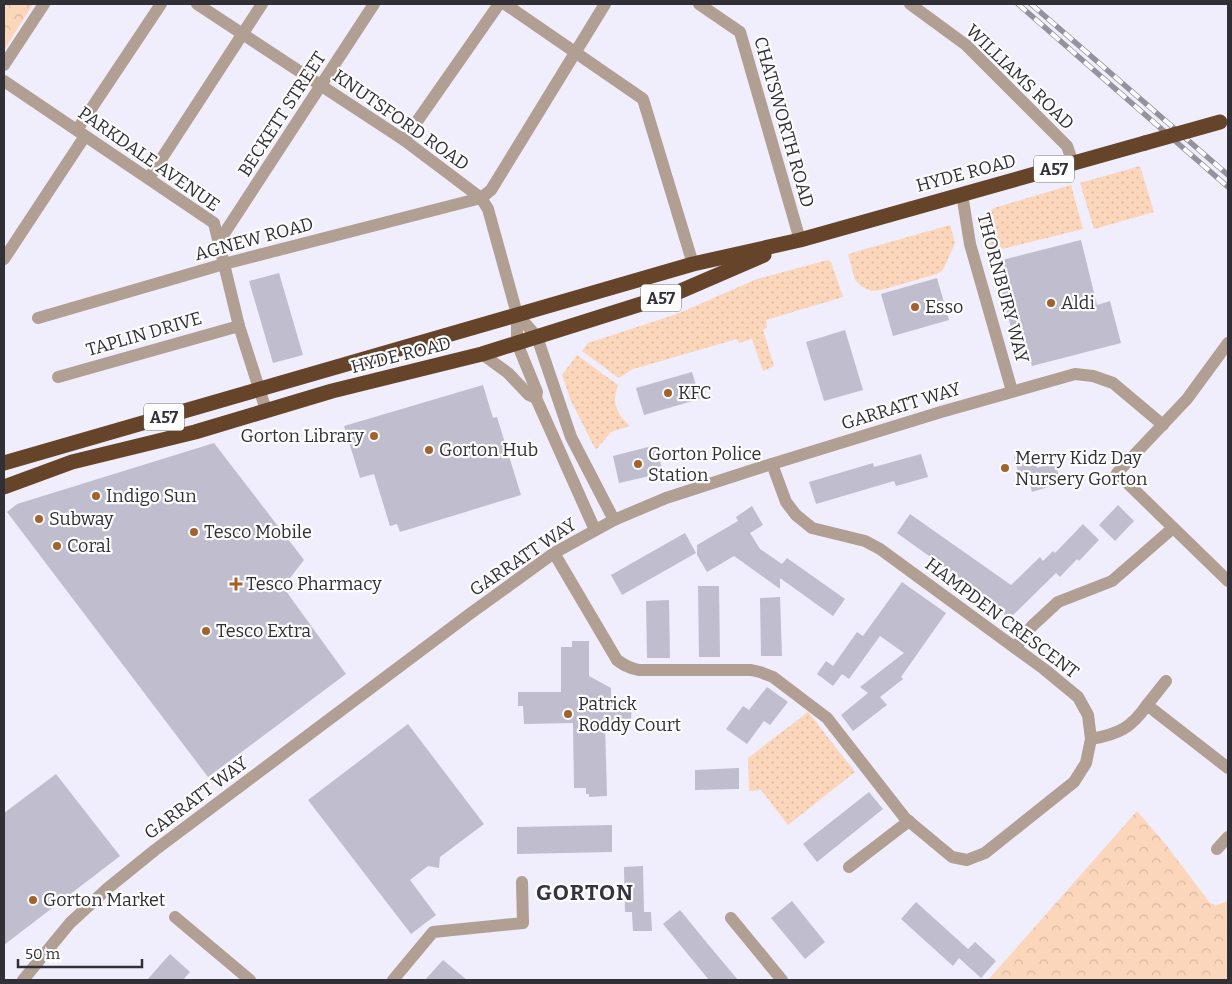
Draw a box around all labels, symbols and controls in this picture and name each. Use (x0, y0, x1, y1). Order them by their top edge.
street label: WILLIAMS ROAD (961, 20, 1079, 134)
street label: CHATSWORTH ROAD (749, 34, 819, 210)
street label: BECKETT STREET (233, 47, 331, 181)
street label: KNUTSFORD ROAD (329, 65, 473, 175)
street label: PARKDALE AVENUE (74, 102, 224, 216)
street label: HYDE ROAD (914, 149, 1018, 197)
road number: A57 (1034, 156, 1074, 182)
street label: THORNBURY WAY (972, 211, 1034, 366)
street label: AGNEW ROAD (192, 213, 316, 265)
road number: A57 (641, 284, 681, 312)
place label: Aldi (1061, 292, 1095, 314)
place label: Esso (925, 296, 963, 318)
marker: Aldi (1045, 297, 1057, 309)
marker: Esso (909, 301, 921, 313)
street label: TAPLIN DRIVE (84, 307, 204, 361)
street label: HYDE ROAD (349, 332, 453, 378)
street label: GARRATT WAY (838, 377, 964, 435)
place label: KFC (678, 382, 711, 404)
marker: KFC (662, 387, 674, 399)
road number: A57 (144, 404, 184, 431)
place label: Gorton Library (240, 425, 364, 447)
marker: Gorton Library (368, 430, 380, 442)
place label: Gorton Hub (439, 439, 538, 461)
place label: Gorton Police Station (648, 443, 761, 486)
marker: Gorton Hub (423, 444, 435, 456)
place label: Merry Kidz Day Nursery Gorton (1015, 447, 1148, 490)
marker: Gorton Police Station (632, 458, 644, 470)
marker: Merry Kidz Day Nursery Gorton (999, 462, 1011, 474)
place label: Indigo Sun (106, 485, 197, 507)
marker: Indigo Sun (90, 490, 102, 502)
place label: Subway (49, 508, 114, 530)
marker: Subway (33, 513, 45, 525)
street label: GARRATT WAY (465, 513, 581, 601)
place label: Tesco Mobile (204, 521, 312, 543)
marker: Tesco Mobile (188, 526, 200, 538)
place label: Coral (67, 535, 111, 557)
marker: Coral (51, 540, 63, 552)
street label: HAMPDEN CRESCENT (921, 553, 1084, 683)
place label: Tesco Pharmacy (246, 573, 382, 595)
marker: Tesco Pharmacy (230, 578, 242, 590)
place label: Tesco Extra (216, 620, 311, 642)
marker: Tesco Extra (200, 625, 212, 637)
place label: Patrick Roddy Court (578, 693, 682, 736)
marker: Patrick Roddy Court (562, 708, 574, 720)
street label: GARRATT WAY (140, 752, 253, 844)
district label: GORTON (536, 879, 634, 906)
place label: Gorton Market (43, 889, 166, 911)
marker: Gorton Market (27, 894, 39, 906)
scale bar (18, 936, 141, 968)
text: 50 m (25, 945, 61, 963)

